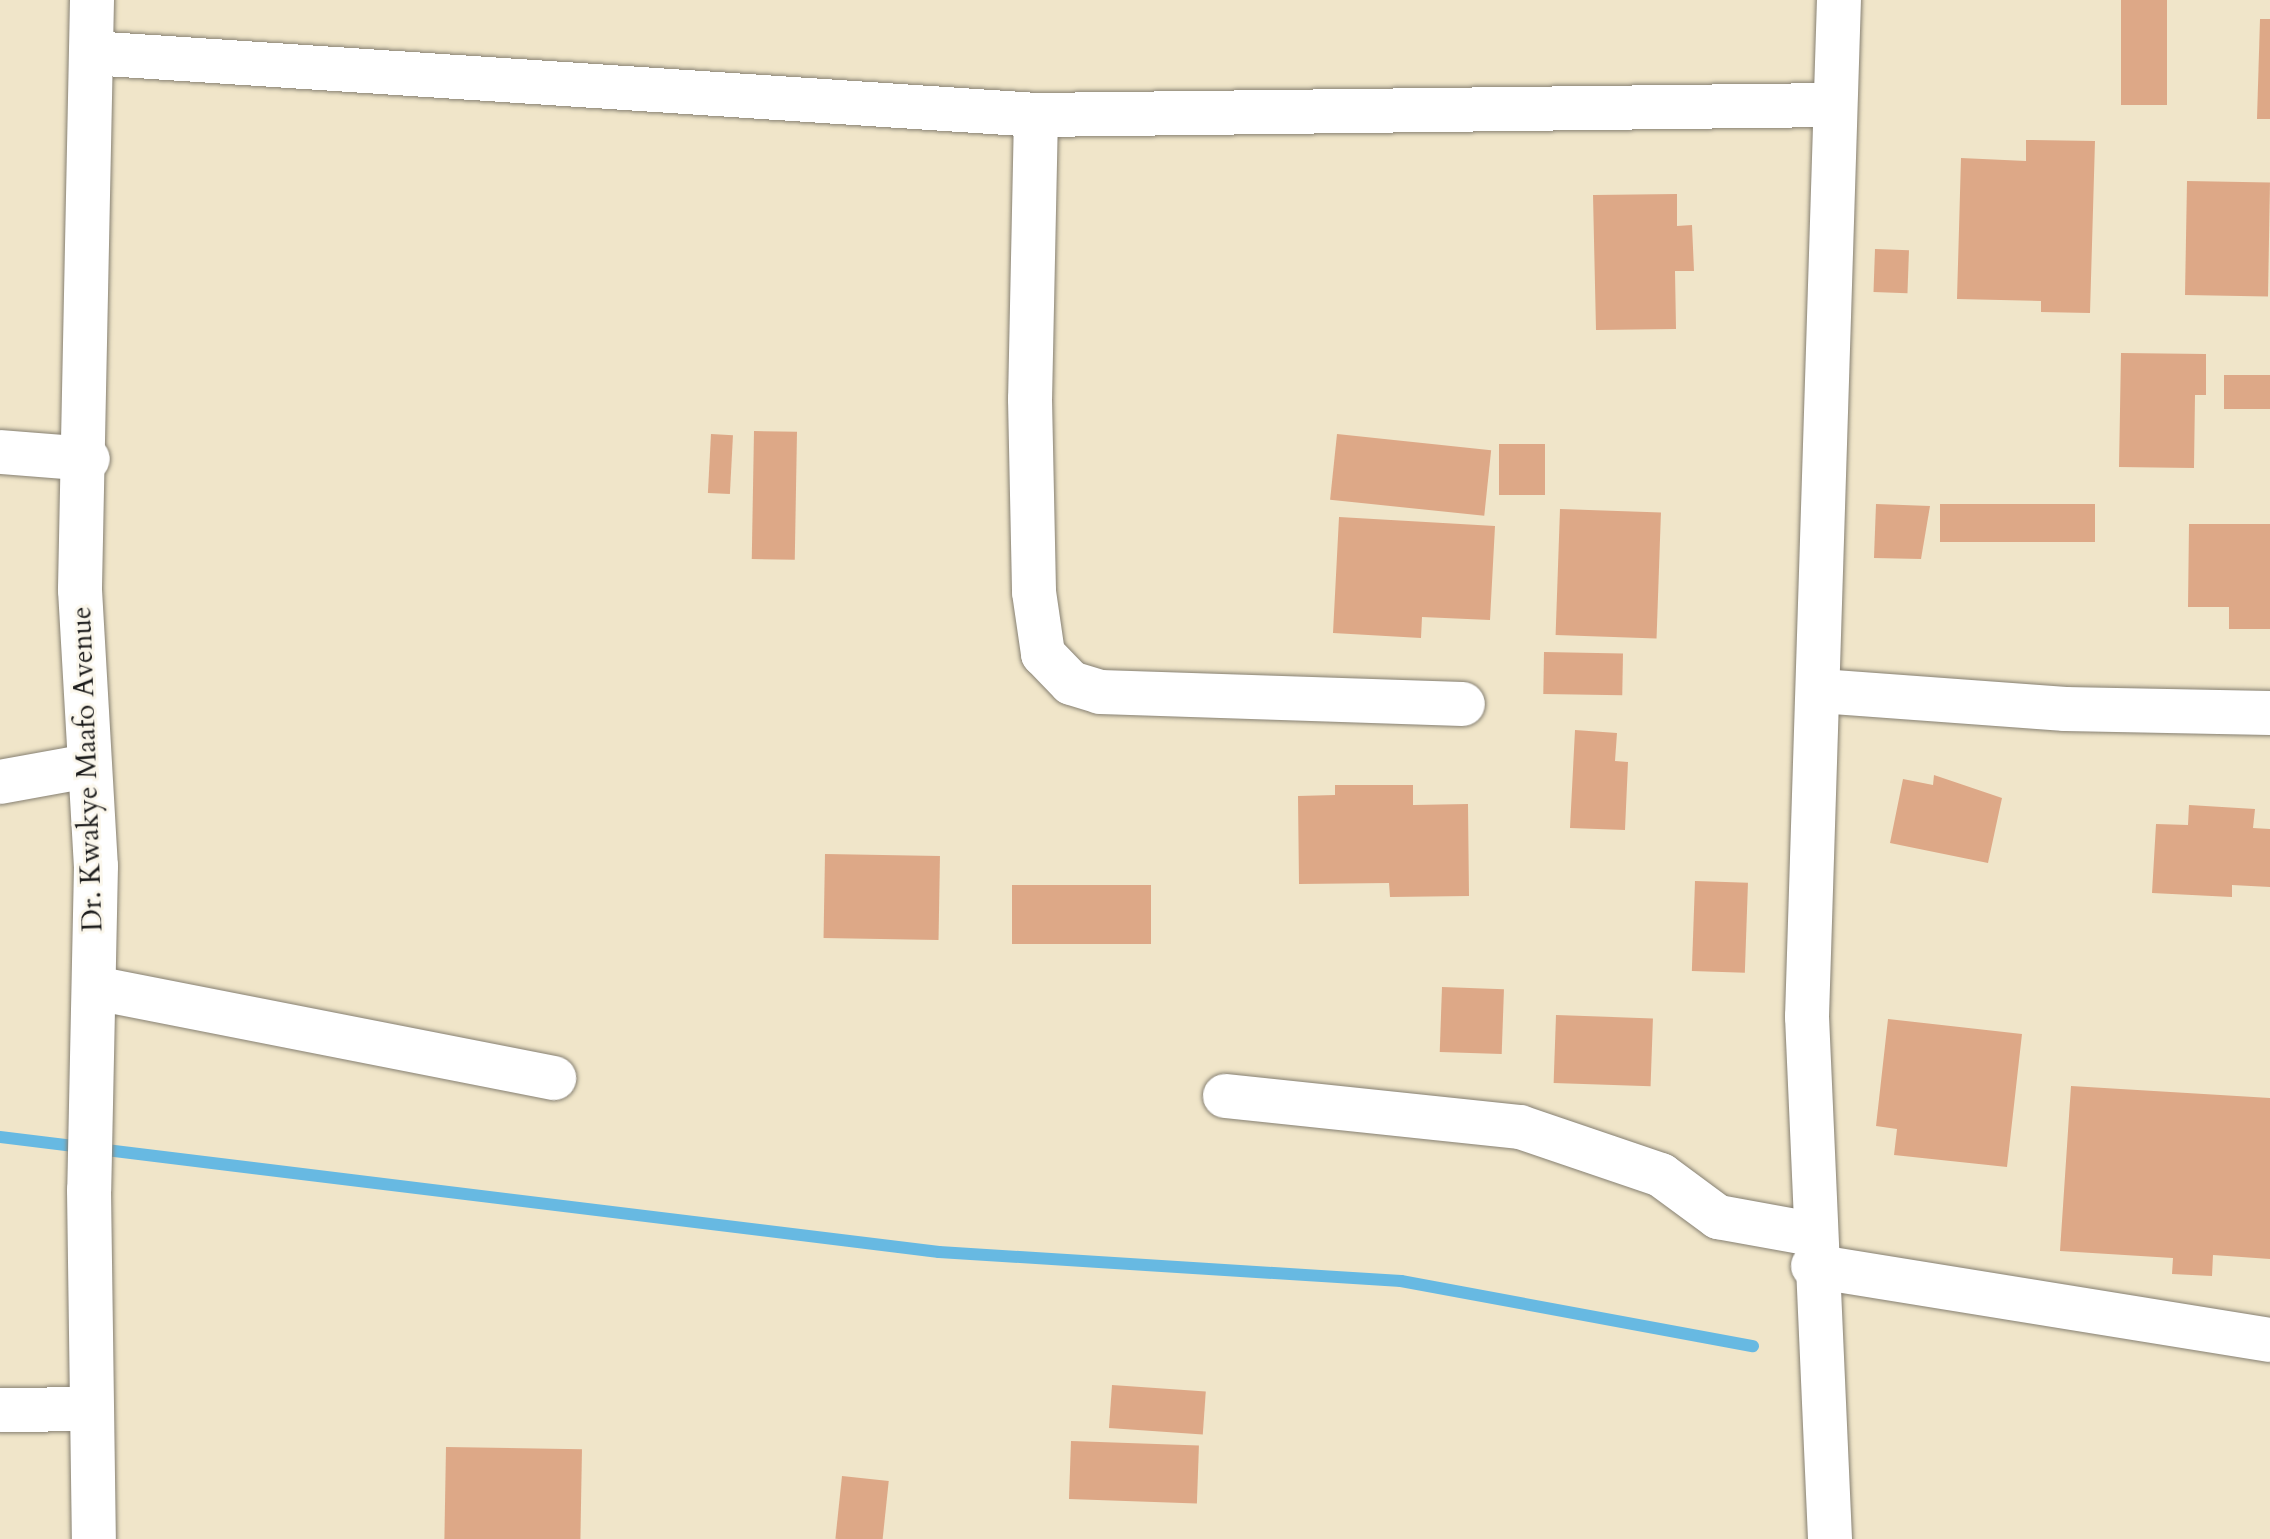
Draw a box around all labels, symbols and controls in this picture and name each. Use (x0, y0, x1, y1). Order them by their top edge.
street label: Dr. Kwakye Maafo Avenue (65, 606, 109, 932)

